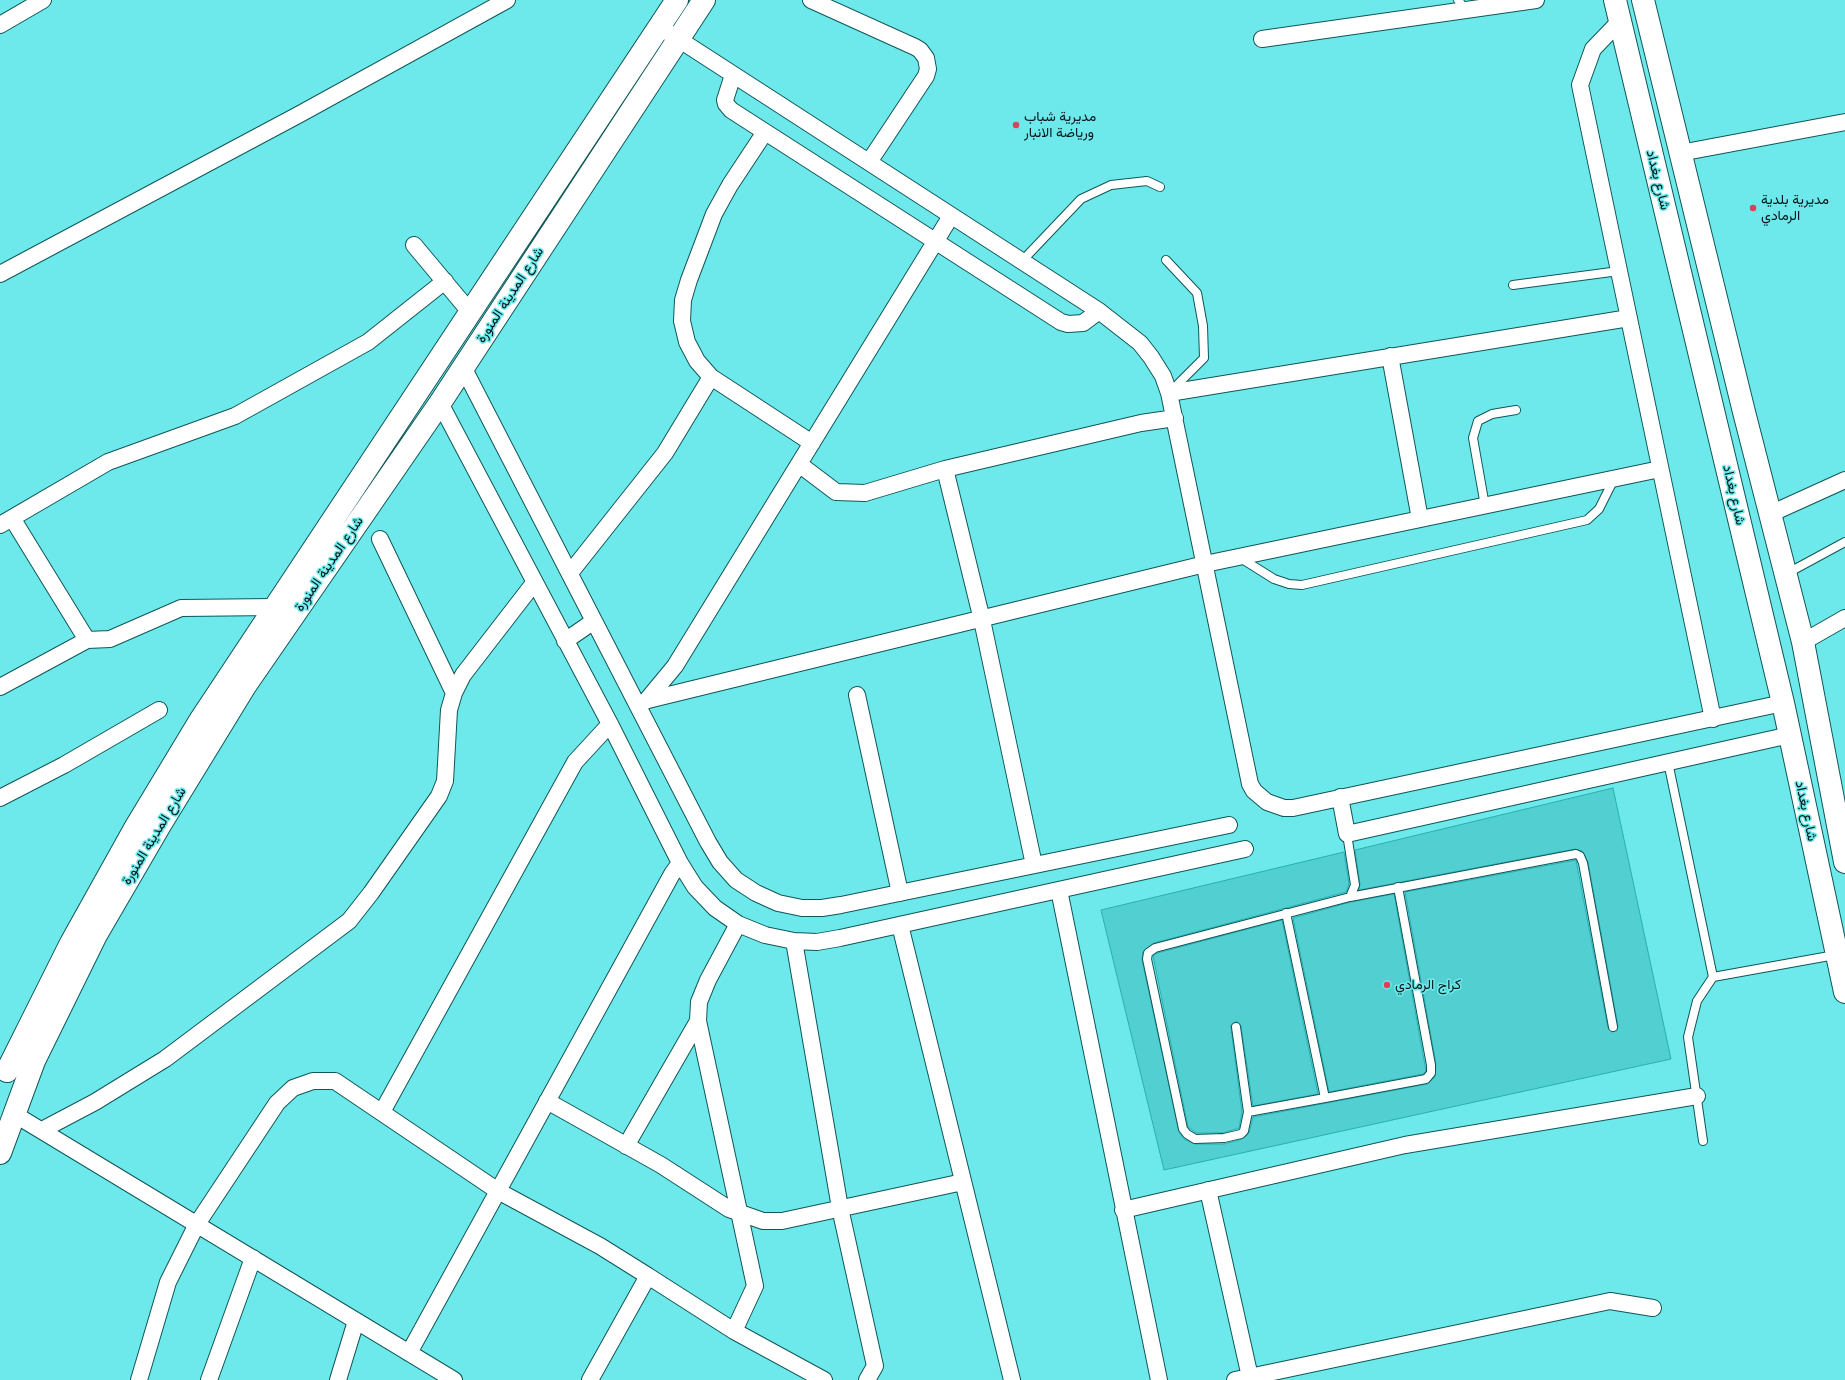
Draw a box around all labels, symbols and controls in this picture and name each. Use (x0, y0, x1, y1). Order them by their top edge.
place label: مديرية شباب ورياضة الانبار (1024, 109, 1096, 142)
marker: مديرية شباب ورياضة الانبار (1011, 120, 1021, 130)
street label: شارع بغداد (1642, 148, 1674, 212)
place label: مديرية بلدية الرمادي (1761, 192, 1829, 224)
marker: مديرية بلدية الرمادي (1748, 203, 1758, 213)
street label: شارع المدينة المنورة (473, 244, 547, 346)
street label: شارع بغداد (1719, 463, 1749, 527)
street label: شارع المدينة المنورة (291, 513, 367, 615)
street label: شارع بغداد (1791, 779, 1821, 843)
street label: شارع المدينة المنورة (118, 784, 190, 888)
place label: كراج الرمادي (1395, 977, 1461, 993)
marker: كراج الرمادي (1382, 980, 1392, 990)

